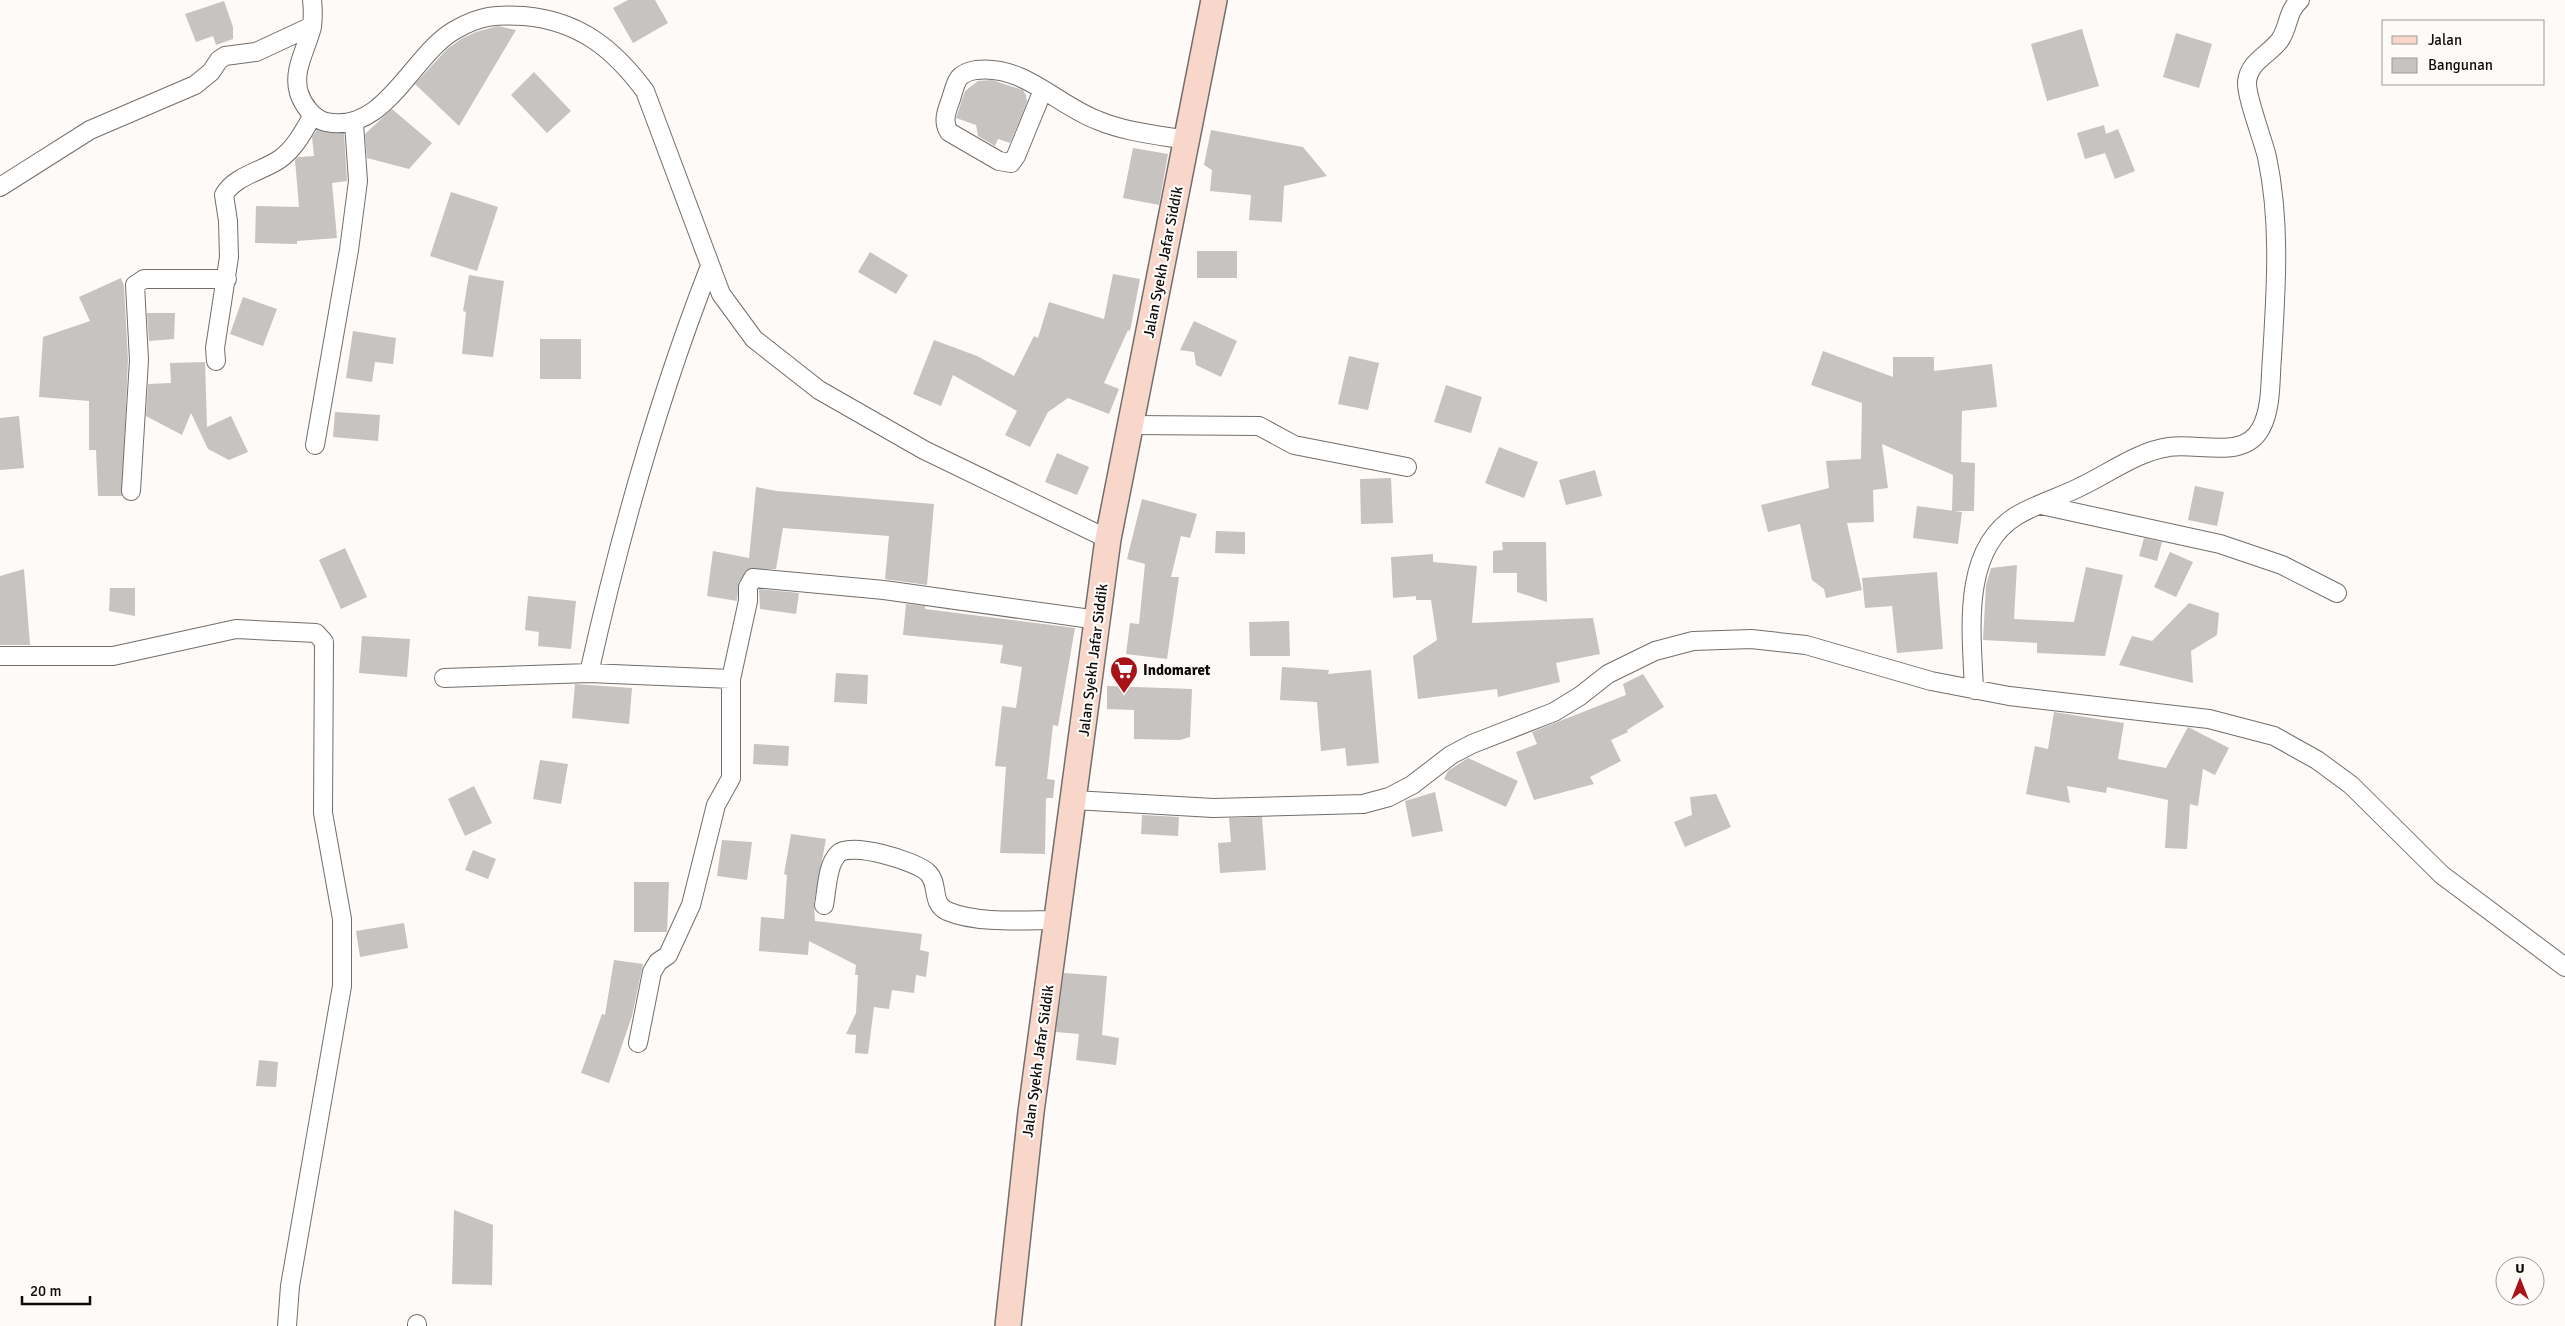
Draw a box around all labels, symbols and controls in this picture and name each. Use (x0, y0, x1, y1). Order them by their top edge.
legend (2382, 20, 2545, 85)
text: Jalan (2428, 31, 2462, 49)
text: Bangunan (2428, 56, 2493, 74)
street label: Jalan Syekh Jafar Siddik (1139, 184, 1187, 339)
street label: Jalan Syekh Jafar Siddik (1075, 582, 1111, 738)
supermarket icon: Indomaret (1109, 655, 1139, 694)
place label: Indomaret (1143, 661, 1211, 679)
street label: Jalan Syekh Jafar Siddik (1018, 983, 1058, 1139)
north arrow (2495, 1256, 2545, 1306)
text: U (2515, 1260, 2525, 1277)
scale bar (22, 1274, 90, 1306)
text: 20 m (30, 1282, 61, 1300)

